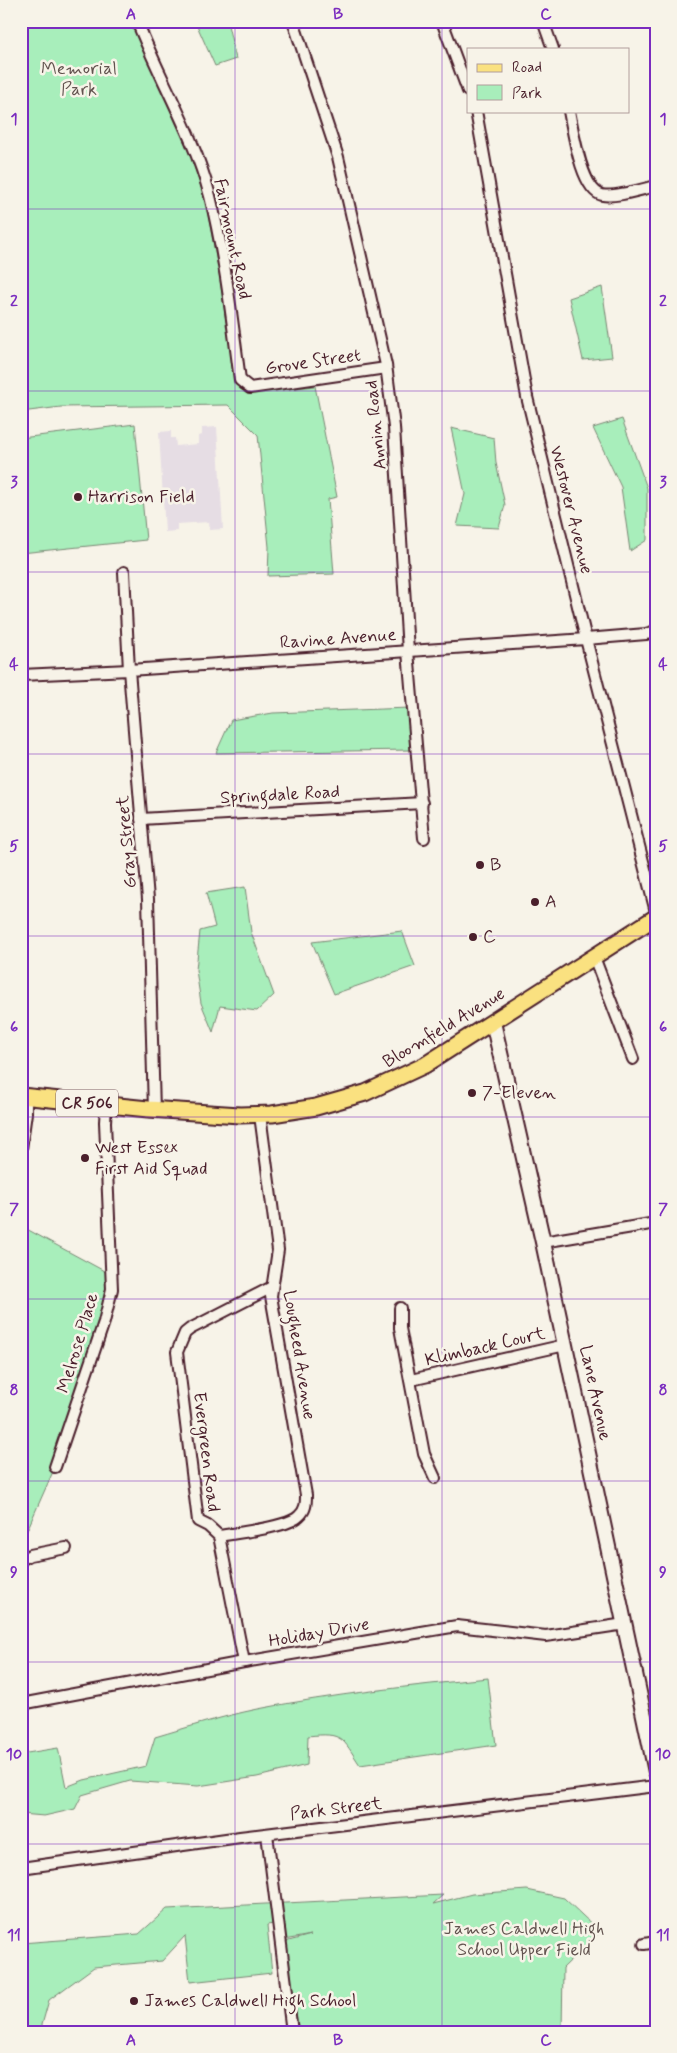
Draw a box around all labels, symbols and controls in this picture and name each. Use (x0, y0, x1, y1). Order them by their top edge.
text: A (126, 4, 136, 25)
text: B (333, 4, 343, 25)
text: C (540, 4, 552, 25)
legend (467, 48, 630, 112)
park label: Memorial Park (41, 57, 117, 102)
text: Road (512, 58, 542, 78)
text: Park (512, 84, 542, 104)
text: 1 (10, 109, 18, 130)
text: 1 (659, 109, 667, 130)
street label: Fairmount Road (207, 176, 257, 302)
text: 2 (10, 291, 18, 312)
text: 2 (659, 291, 667, 312)
street label: Grove Street (264, 343, 363, 381)
street label: Annin Road (359, 379, 393, 471)
street label: Westover Avenue (543, 443, 599, 577)
text: 3 (10, 472, 18, 493)
text: 3 (659, 472, 667, 493)
place label: Harrison Field (88, 485, 195, 509)
marker: Harrison Field (72, 491, 84, 503)
street label: Ravine Avenue (279, 623, 397, 655)
text: 4 (9, 654, 19, 675)
text: 4 (658, 654, 668, 675)
street label: Springdale Road (220, 780, 341, 812)
street label: Gray Street (111, 794, 143, 890)
text: 5 (9, 836, 19, 857)
text: 5 (658, 836, 668, 857)
place label: B (490, 853, 501, 877)
marker: B (474, 859, 486, 871)
place label: A (545, 890, 557, 914)
marker: A (529, 896, 541, 908)
place label: C (483, 925, 496, 949)
marker: C (467, 931, 479, 943)
street label: Bloomfield Avenue (378, 982, 510, 1074)
text: 6 (10, 1017, 18, 1038)
text: 6 (659, 1017, 667, 1038)
place label: 7-Eleven (482, 1081, 556, 1105)
marker: 7-Eleven (466, 1087, 478, 1099)
road number: CR 506 (56, 1090, 118, 1116)
place label: West Essex First Aid Squad (95, 1136, 207, 1181)
marker: West Essex First Aid Squad (79, 1152, 91, 1164)
text: 7 (9, 1199, 19, 1220)
text: 7 (658, 1199, 668, 1220)
street label: Lougheed Avenue (275, 1289, 321, 1422)
street label: Melrose Place (51, 1290, 105, 1396)
street label: Klimback Court (423, 1321, 548, 1372)
street label: Lane Avenue (573, 1343, 617, 1443)
text: 8 (9, 1380, 19, 1401)
text: 8 (658, 1380, 668, 1401)
street label: Evergreen Road (186, 1391, 225, 1513)
text: 9 (10, 1562, 18, 1583)
text: 9 (659, 1562, 667, 1583)
street label: Holiday Drive (267, 1612, 371, 1654)
text: 10 (6, 1744, 22, 1765)
text: 10 (655, 1744, 671, 1765)
street label: Park Street (289, 1791, 384, 1827)
park label: James Caldwell High School Upper Field (444, 1917, 604, 1962)
text: 11 (7, 1925, 21, 1946)
text: 11 (656, 1925, 670, 1946)
place label: James Caldwell High School (144, 1989, 356, 2015)
marker: James Caldwell High School (128, 1995, 140, 2007)
text: A (126, 2030, 136, 2051)
text: B (333, 2030, 343, 2051)
text: C (540, 2030, 552, 2051)

